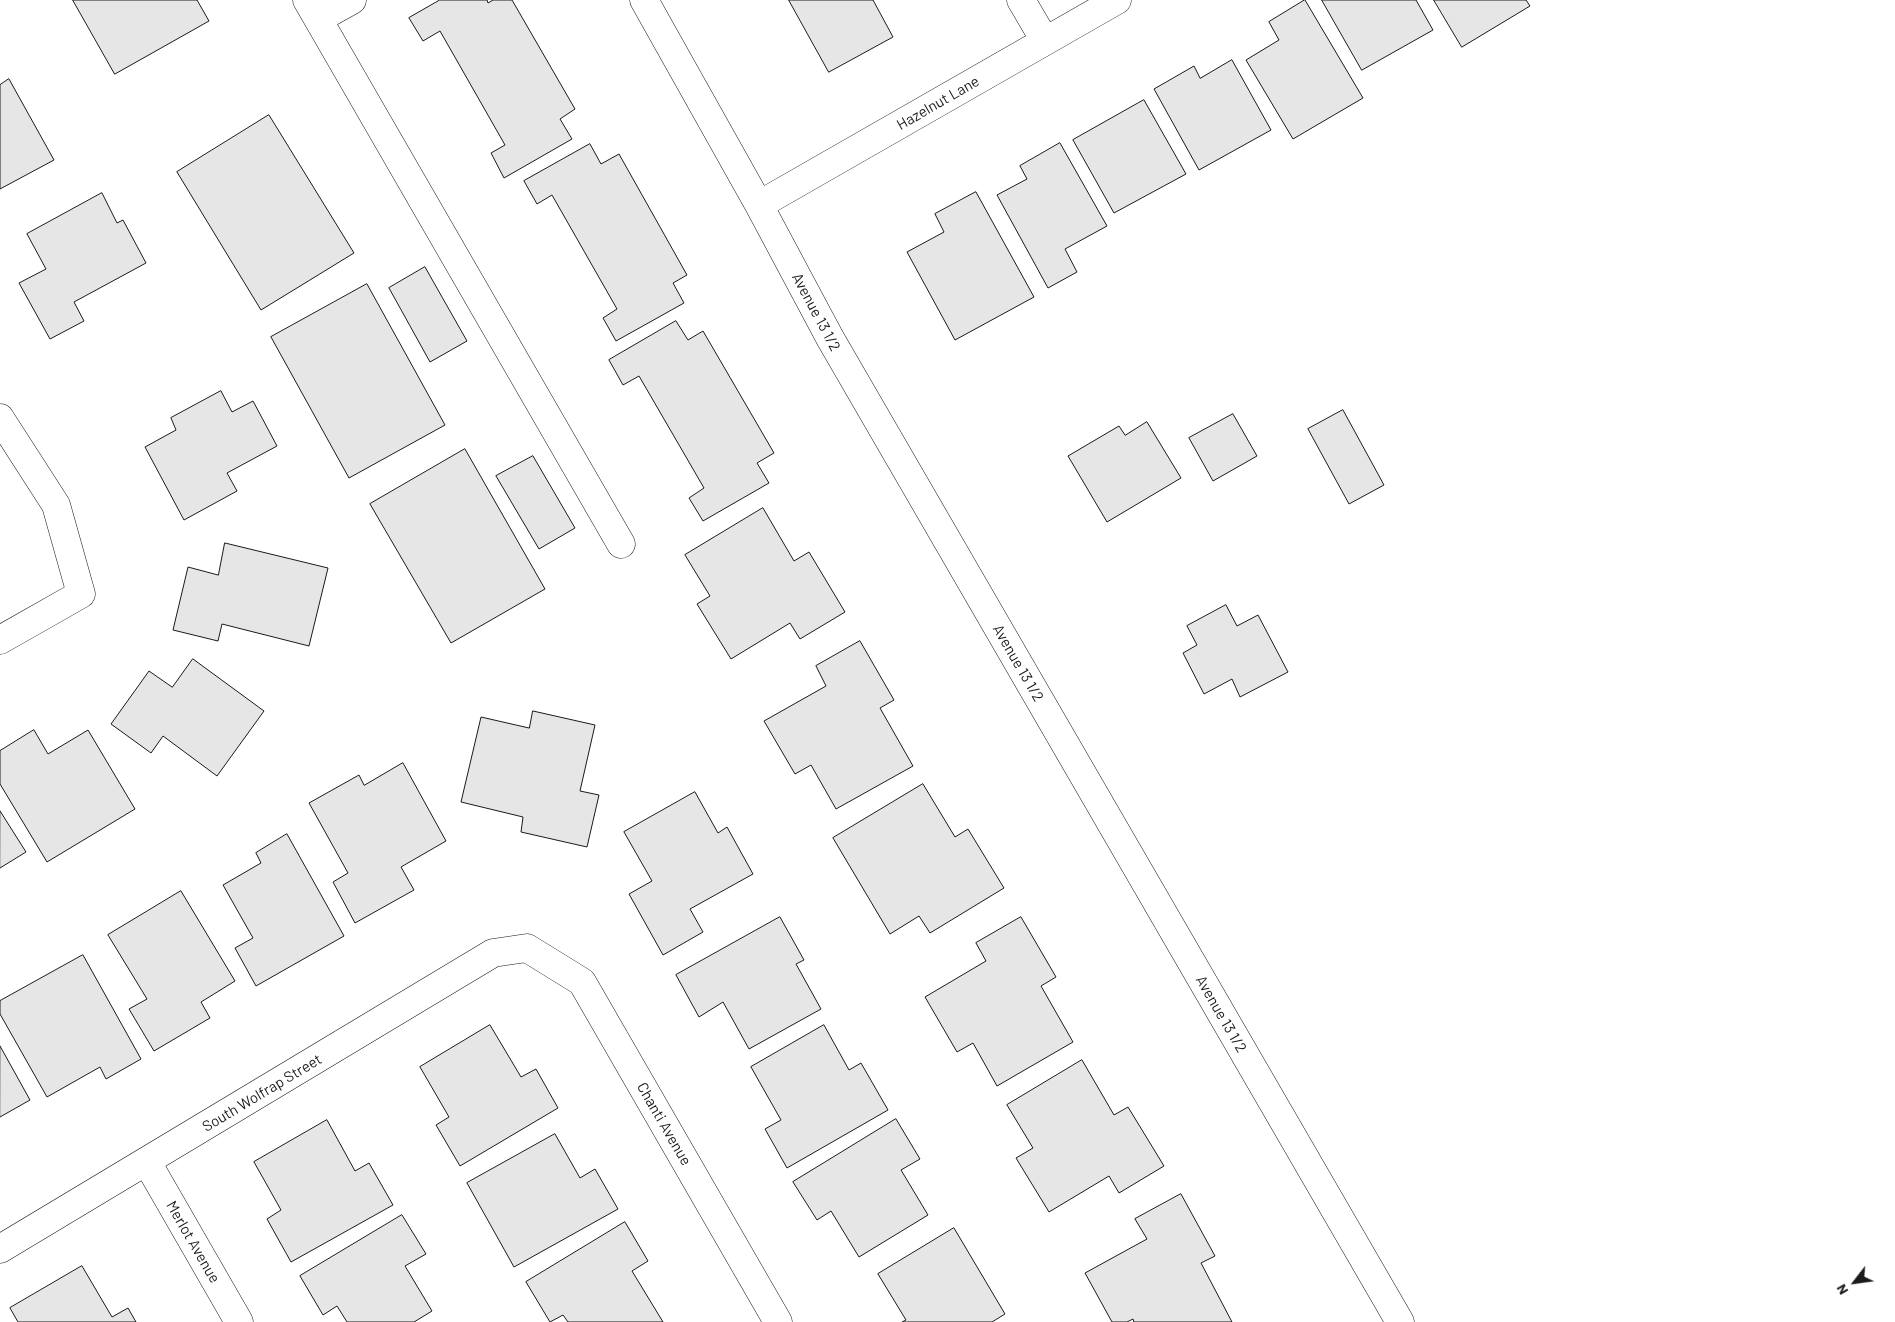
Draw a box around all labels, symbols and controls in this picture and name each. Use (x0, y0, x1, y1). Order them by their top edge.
street label: Hazelnut Lane (894, 72, 982, 134)
street label: Avenue 13 1/2 (788, 270, 844, 354)
street label: Avenue 13 1/2 (989, 621, 1047, 705)
street label: Avenue 13 1/2 (1192, 972, 1250, 1056)
street label: South Wolfrap Street (199, 1050, 325, 1136)
street label: Chanti Avenue (633, 1079, 695, 1169)
street label: Merlot Avenue (162, 1198, 224, 1286)
north arrow (1830, 1257, 1880, 1307)
text: N (1832, 1281, 1851, 1298)

